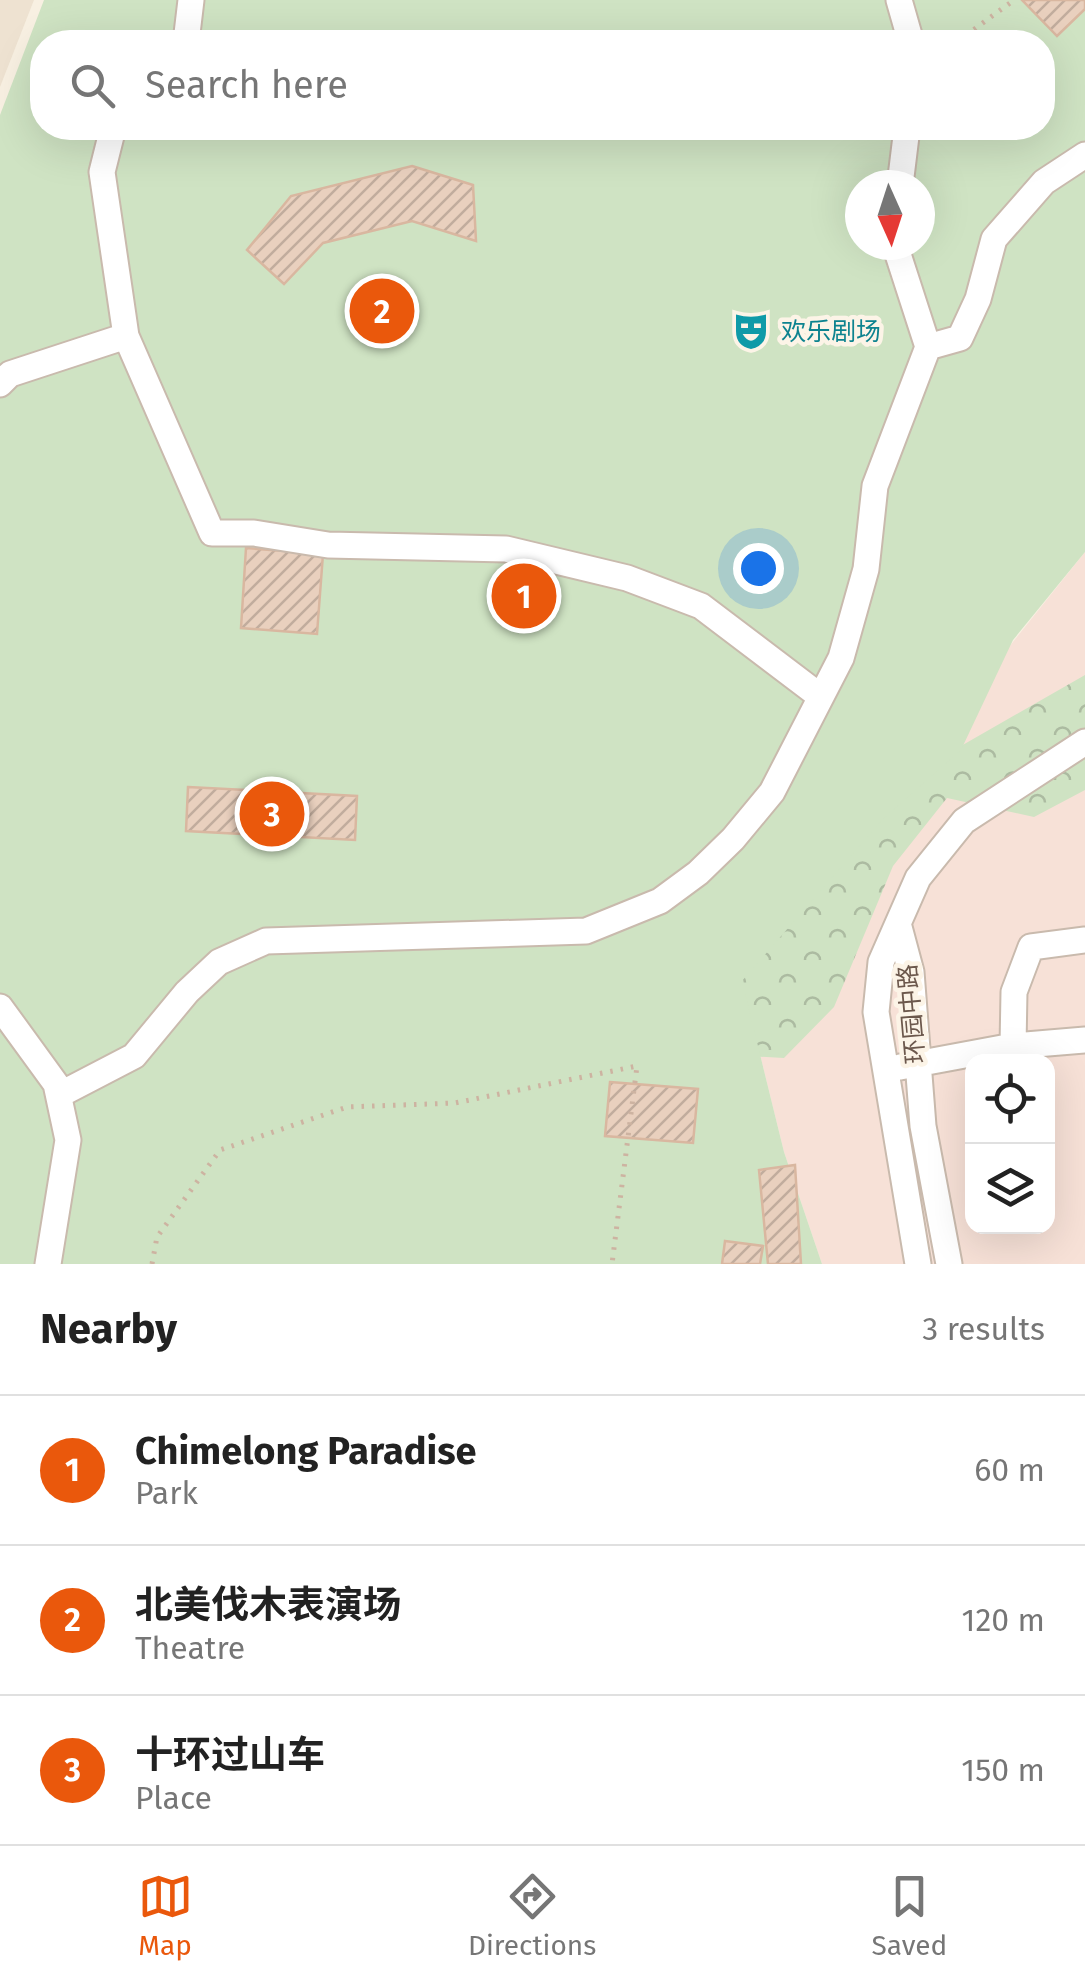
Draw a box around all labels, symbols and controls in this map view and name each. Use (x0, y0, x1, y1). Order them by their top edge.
search box (30, 30, 1055, 140)
icon: search (65, 58, 120, 113)
text: Search here (145, 62, 348, 108)
north arrow (845, 170, 935, 260)
pin: 2 (350, 274, 414, 348)
theatre icon: 欢乐剧场 (730, 310, 772, 352)
place label: 欢乐剧场 (781, 317, 881, 347)
your location (733, 543, 784, 594)
pin: 1 (492, 558, 556, 634)
pin: 3 (240, 776, 304, 852)
street label: 环园中路 (893, 963, 931, 1065)
map controls (965, 1054, 1055, 1234)
button: locate (965, 1054, 1055, 1144)
button: layers (965, 1144, 1055, 1234)
text: Nearby (40, 1304, 177, 1354)
text: 3 results (922, 1310, 1045, 1348)
text: Chimelong Paradise (135, 1428, 477, 1474)
text: 1 (65, 1451, 80, 1489)
text: 60 m (974, 1451, 1045, 1489)
text: Park (135, 1474, 198, 1512)
text: 北美伐木表演场 (135, 1582, 401, 1628)
text: 2 (64, 1601, 81, 1639)
text: 120 m (962, 1601, 1045, 1639)
text: Theatre (135, 1629, 245, 1667)
text: 十环过山车 (135, 1732, 325, 1778)
text: 3 (64, 1751, 81, 1789)
text: 150 m (961, 1751, 1045, 1789)
text: Place (135, 1779, 212, 1817)
tab: Map (138, 1869, 193, 1962)
tab: Directions (468, 1869, 596, 1962)
tab: Saved (872, 1869, 947, 1962)

